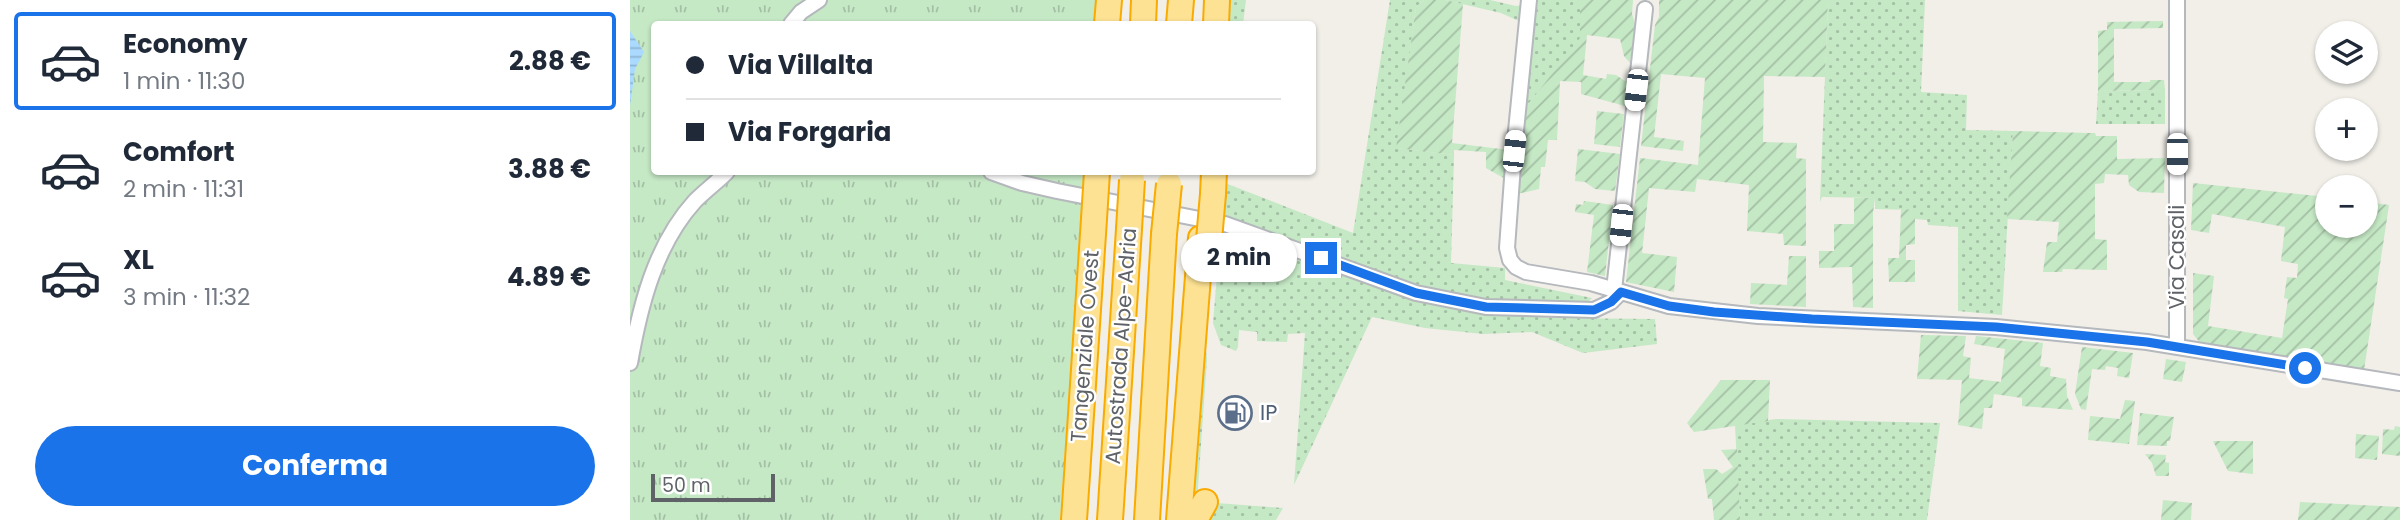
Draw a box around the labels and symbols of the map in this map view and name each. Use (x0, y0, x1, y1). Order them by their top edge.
car (1624, 68, 1649, 112)
car (1502, 129, 1527, 173)
car (2167, 133, 2188, 175)
car (1609, 203, 1634, 247)
street label: Via Casali (2162, 204, 2191, 310)
street label: Autostrada Alpe-Adria (1098, 227, 1143, 465)
callout: 2 min (1181, 233, 1296, 282)
route end (1305, 242, 1337, 274)
street label: Tangenziale Ovest (1063, 249, 1106, 443)
route start (2289, 352, 2321, 384)
fuel station icon: IP (1216, 394, 1254, 432)
place label: IP (1260, 398, 1277, 427)
scale bar (651, 471, 775, 503)

